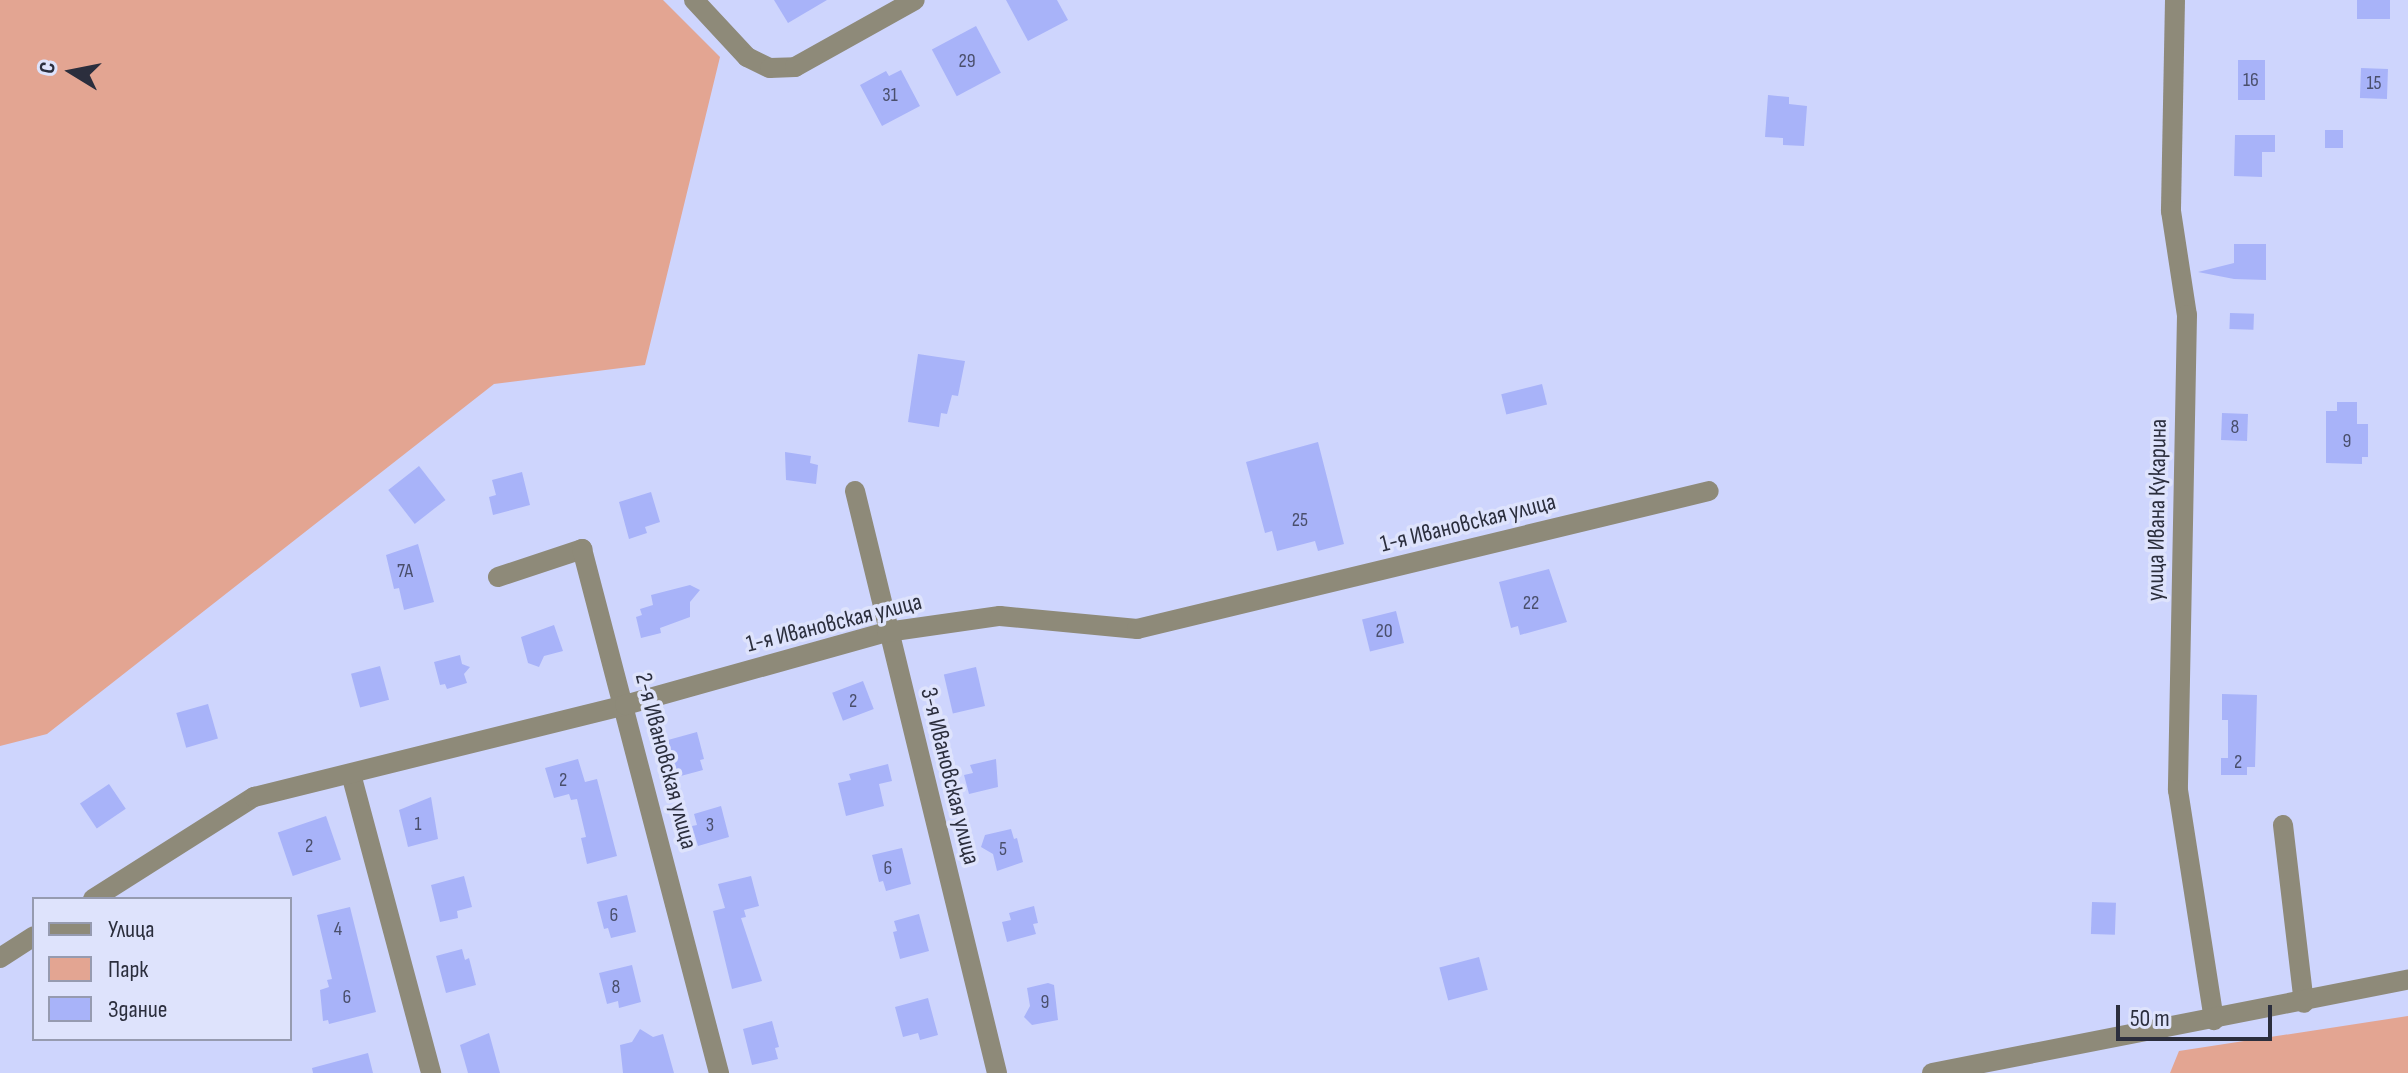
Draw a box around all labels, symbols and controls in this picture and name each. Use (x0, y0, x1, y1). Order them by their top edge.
north arrow (32, 32, 112, 112)
house number: 29 (958, 49, 976, 73)
text: С (34, 60, 62, 76)
house number: 16 (2243, 68, 2259, 92)
house number: 15 (2366, 71, 2382, 95)
house number: 31 (882, 83, 898, 107)
house number: 8 (2231, 415, 2239, 439)
street label: улица Ивана Кукарина (2141, 419, 2173, 601)
house number: 9 (2343, 429, 2351, 453)
street label: 1-я Ивановская улица (1377, 487, 1559, 559)
house number: 25 (1292, 508, 1308, 532)
house number: 7А (397, 559, 413, 583)
street label: 1-я Ивановская улица (743, 587, 925, 659)
house number: 22 (1523, 591, 1539, 615)
house number: 20 (1375, 619, 1393, 643)
street label: 2-я Ивановская улица (629, 670, 703, 852)
street label: 3-я Ивановская улица (914, 685, 986, 867)
house number: 2 (849, 689, 857, 713)
house number: 2 (2234, 750, 2242, 774)
house number: 2 (559, 768, 567, 792)
house number: 1 (415, 812, 421, 836)
house number: 3 (706, 813, 714, 837)
house number: 2 (305, 834, 313, 858)
house number: 5 (999, 837, 1007, 861)
house number: 6 (884, 856, 892, 880)
legend (32, 897, 292, 1041)
house number: 6 (610, 903, 618, 927)
text: Улица (108, 915, 154, 944)
house number: 4 (334, 917, 342, 941)
text: Парк (108, 955, 148, 984)
house number: 8 (612, 975, 620, 999)
house number: 6 (343, 985, 351, 1009)
scale bar (2120, 989, 2276, 1039)
house number: 9 (1041, 990, 1049, 1014)
text: Здание (108, 995, 167, 1024)
text: 50 m (2130, 1004, 2170, 1033)

